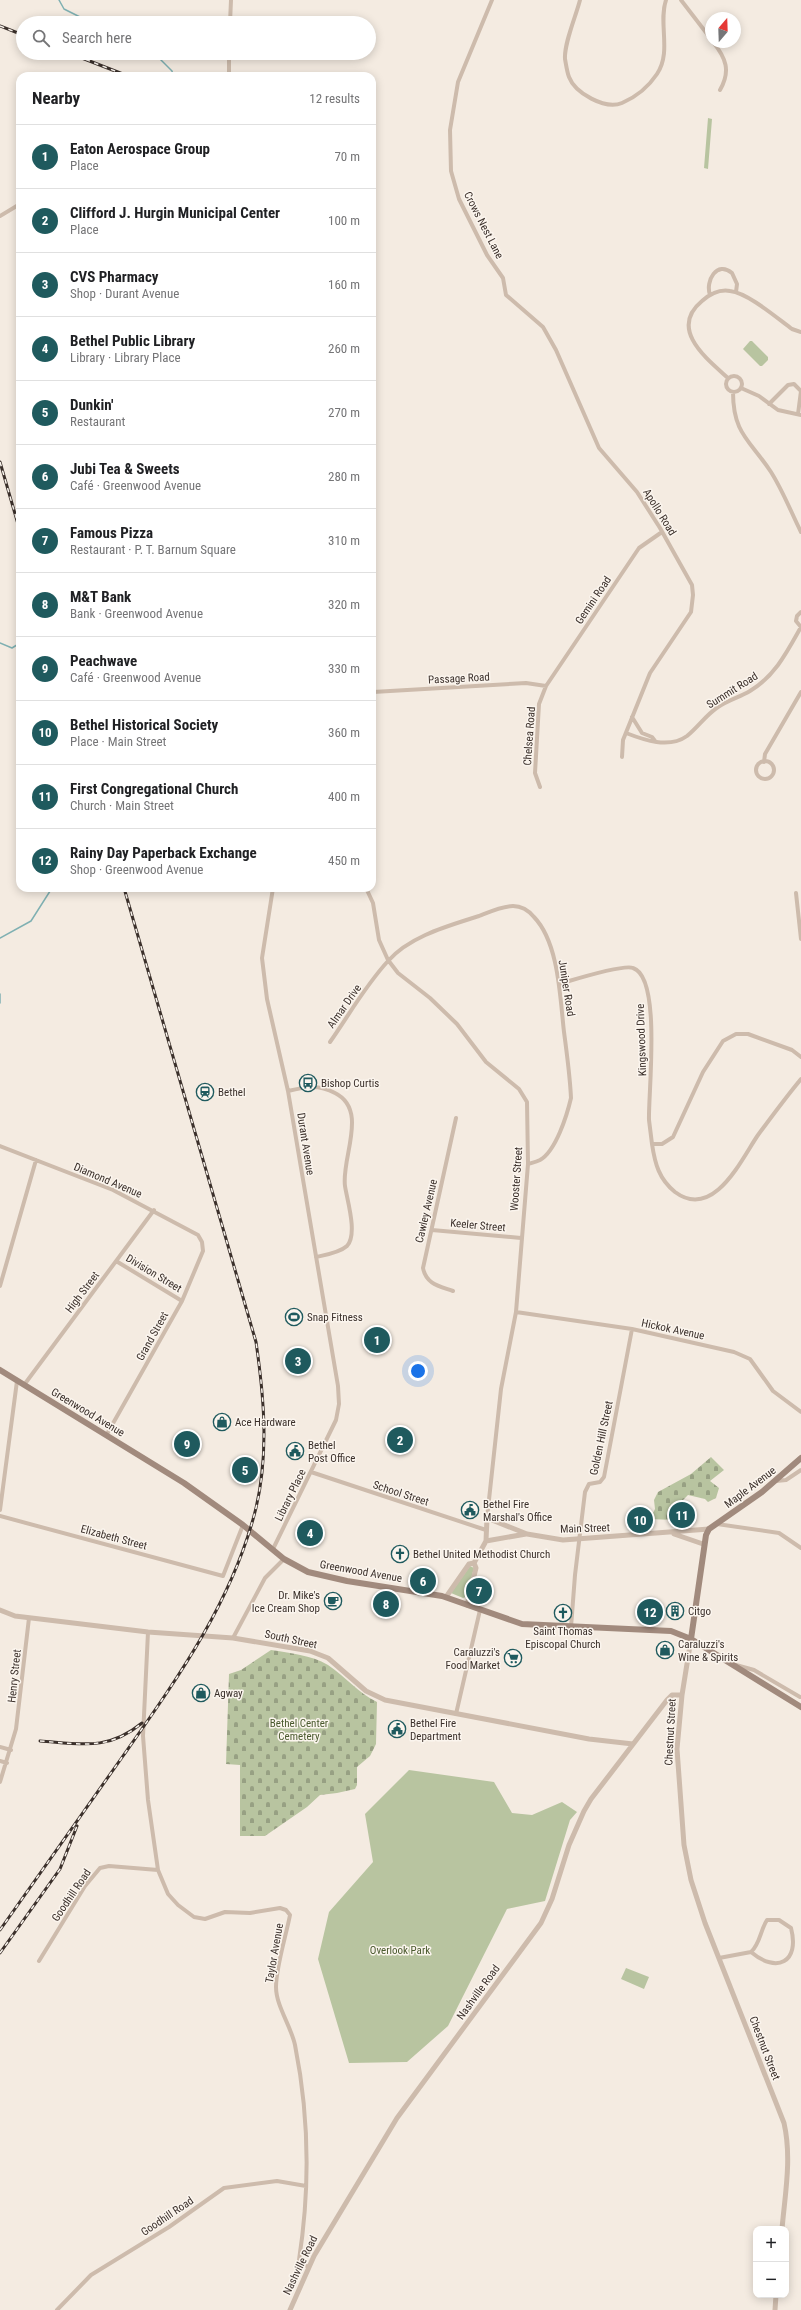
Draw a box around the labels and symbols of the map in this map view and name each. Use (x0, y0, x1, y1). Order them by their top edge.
north arrow (705, 12, 741, 48)
street label: Crows Nest Lane (461, 190, 506, 261)
street label: Apollo Road (640, 487, 679, 538)
street label: Gemini Road (573, 574, 614, 627)
street label: Passage Road (428, 670, 490, 687)
street label: Summit Road (704, 670, 760, 711)
street label: Chelsea Road (521, 706, 538, 766)
street label: Juniper Road (556, 959, 577, 1017)
street label: Almar Drive (325, 982, 364, 1031)
street label: Kingswood Drive (634, 1004, 649, 1076)
bus stop icon: Bishop Curtis (298, 1073, 318, 1093)
place label: Bishop Curtis (321, 1077, 379, 1090)
station icon: Bethel (195, 1082, 215, 1102)
place label: Bethel (218, 1086, 245, 1099)
street label: Durant Avenue (294, 1112, 317, 1176)
street label: Wooster Street (508, 1146, 525, 1212)
street label: Diamond Avenue (72, 1160, 144, 1201)
street label: Cawley Avenue (413, 1178, 440, 1244)
street label: Keeler Street (450, 1217, 506, 1234)
street label: Division Street (124, 1252, 184, 1295)
street label: High Street (63, 1269, 102, 1316)
sports icon: Snap Fitness (284, 1307, 304, 1327)
street label: Grand Street (134, 1309, 171, 1363)
place label: Snap Fitness (307, 1311, 363, 1324)
street label: Hickok Avenue (640, 1316, 706, 1343)
pin: 1 (364, 1325, 390, 1355)
pin: 3 (285, 1346, 311, 1376)
your location (408, 1361, 428, 1381)
street label: Greenwood Avenue (49, 1385, 127, 1439)
street label: Golden Hill Street (587, 1400, 616, 1476)
shop icon: Ace Hardware (212, 1412, 232, 1432)
place label: Ace Hardware (235, 1416, 296, 1429)
pin: 2 (387, 1425, 413, 1455)
pin: 9 (174, 1429, 200, 1459)
place label: Bethel Post Office (308, 1439, 355, 1465)
public building icon: Bethel Post Office (285, 1441, 305, 1461)
pin: 5 (232, 1455, 258, 1485)
street label: Maple Avenue (722, 1464, 779, 1511)
street label: Library Place (272, 1467, 309, 1523)
street label: School Street (371, 1478, 430, 1509)
place label: Bethel Fire Marshal's Office (483, 1498, 552, 1524)
public building icon: Bethel Fire Marshal's Office (460, 1500, 480, 1520)
pin: 11 (669, 1500, 695, 1530)
pin: 10 (627, 1505, 653, 1535)
pin: 4 (297, 1518, 323, 1548)
street label: Main Street (560, 1521, 610, 1536)
street label: Elizabeth Street (79, 1522, 148, 1553)
church icon: Bethel United Methodist Church (390, 1544, 410, 1564)
place label: Bethel United Methodist Church (413, 1548, 550, 1561)
street label: Greenwood Avenue (319, 1558, 403, 1585)
pin: 6 (410, 1566, 436, 1596)
pin: 7 (466, 1576, 492, 1606)
place label: Dr. Mike's Ice Cream Shop (252, 1589, 320, 1615)
pin: 8 (373, 1589, 399, 1619)
cafe icon: Dr. Mike's Ice Cream Shop (323, 1591, 343, 1611)
pin: 12 (637, 1597, 663, 1627)
building icon: Citgo (665, 1601, 685, 1621)
church icon: Saint Thomas Episcopal Church (553, 1603, 573, 1623)
place label: Citgo (688, 1605, 711, 1618)
place label: Saint Thomas Episcopal Church (525, 1625, 601, 1651)
street label: South Street (263, 1628, 318, 1651)
place label: Caraluzzi's Wine & Spirits (678, 1638, 738, 1664)
shop icon: Caraluzzi's Wine & Spirits (655, 1640, 675, 1660)
place label: Caraluzzi's Food Market (446, 1646, 500, 1672)
supermarket icon: Caraluzzi's Food Market (503, 1648, 523, 1668)
street label: Henry Street (5, 1649, 24, 1703)
shop icon: Agway (191, 1683, 211, 1703)
place label: Agway (214, 1687, 243, 1700)
street label: Chestnut Street (662, 1698, 679, 1766)
park label: Bethel Center Cemetery (270, 1717, 329, 1743)
place label: Bethel Fire Department (410, 1717, 461, 1743)
public building icon: Bethel Fire Department (387, 1719, 407, 1739)
street label: Goodhill Road (49, 1867, 94, 1924)
street label: Taylor Avenue (263, 1922, 286, 1984)
park label: Overlook Park (370, 1944, 430, 1957)
street label: Nashville Road (454, 1962, 503, 2022)
street label: Chestnut Street (746, 2014, 783, 2082)
street label: Goodhill Road (139, 2194, 196, 2239)
street label: Nashville Road (280, 2233, 320, 2297)

